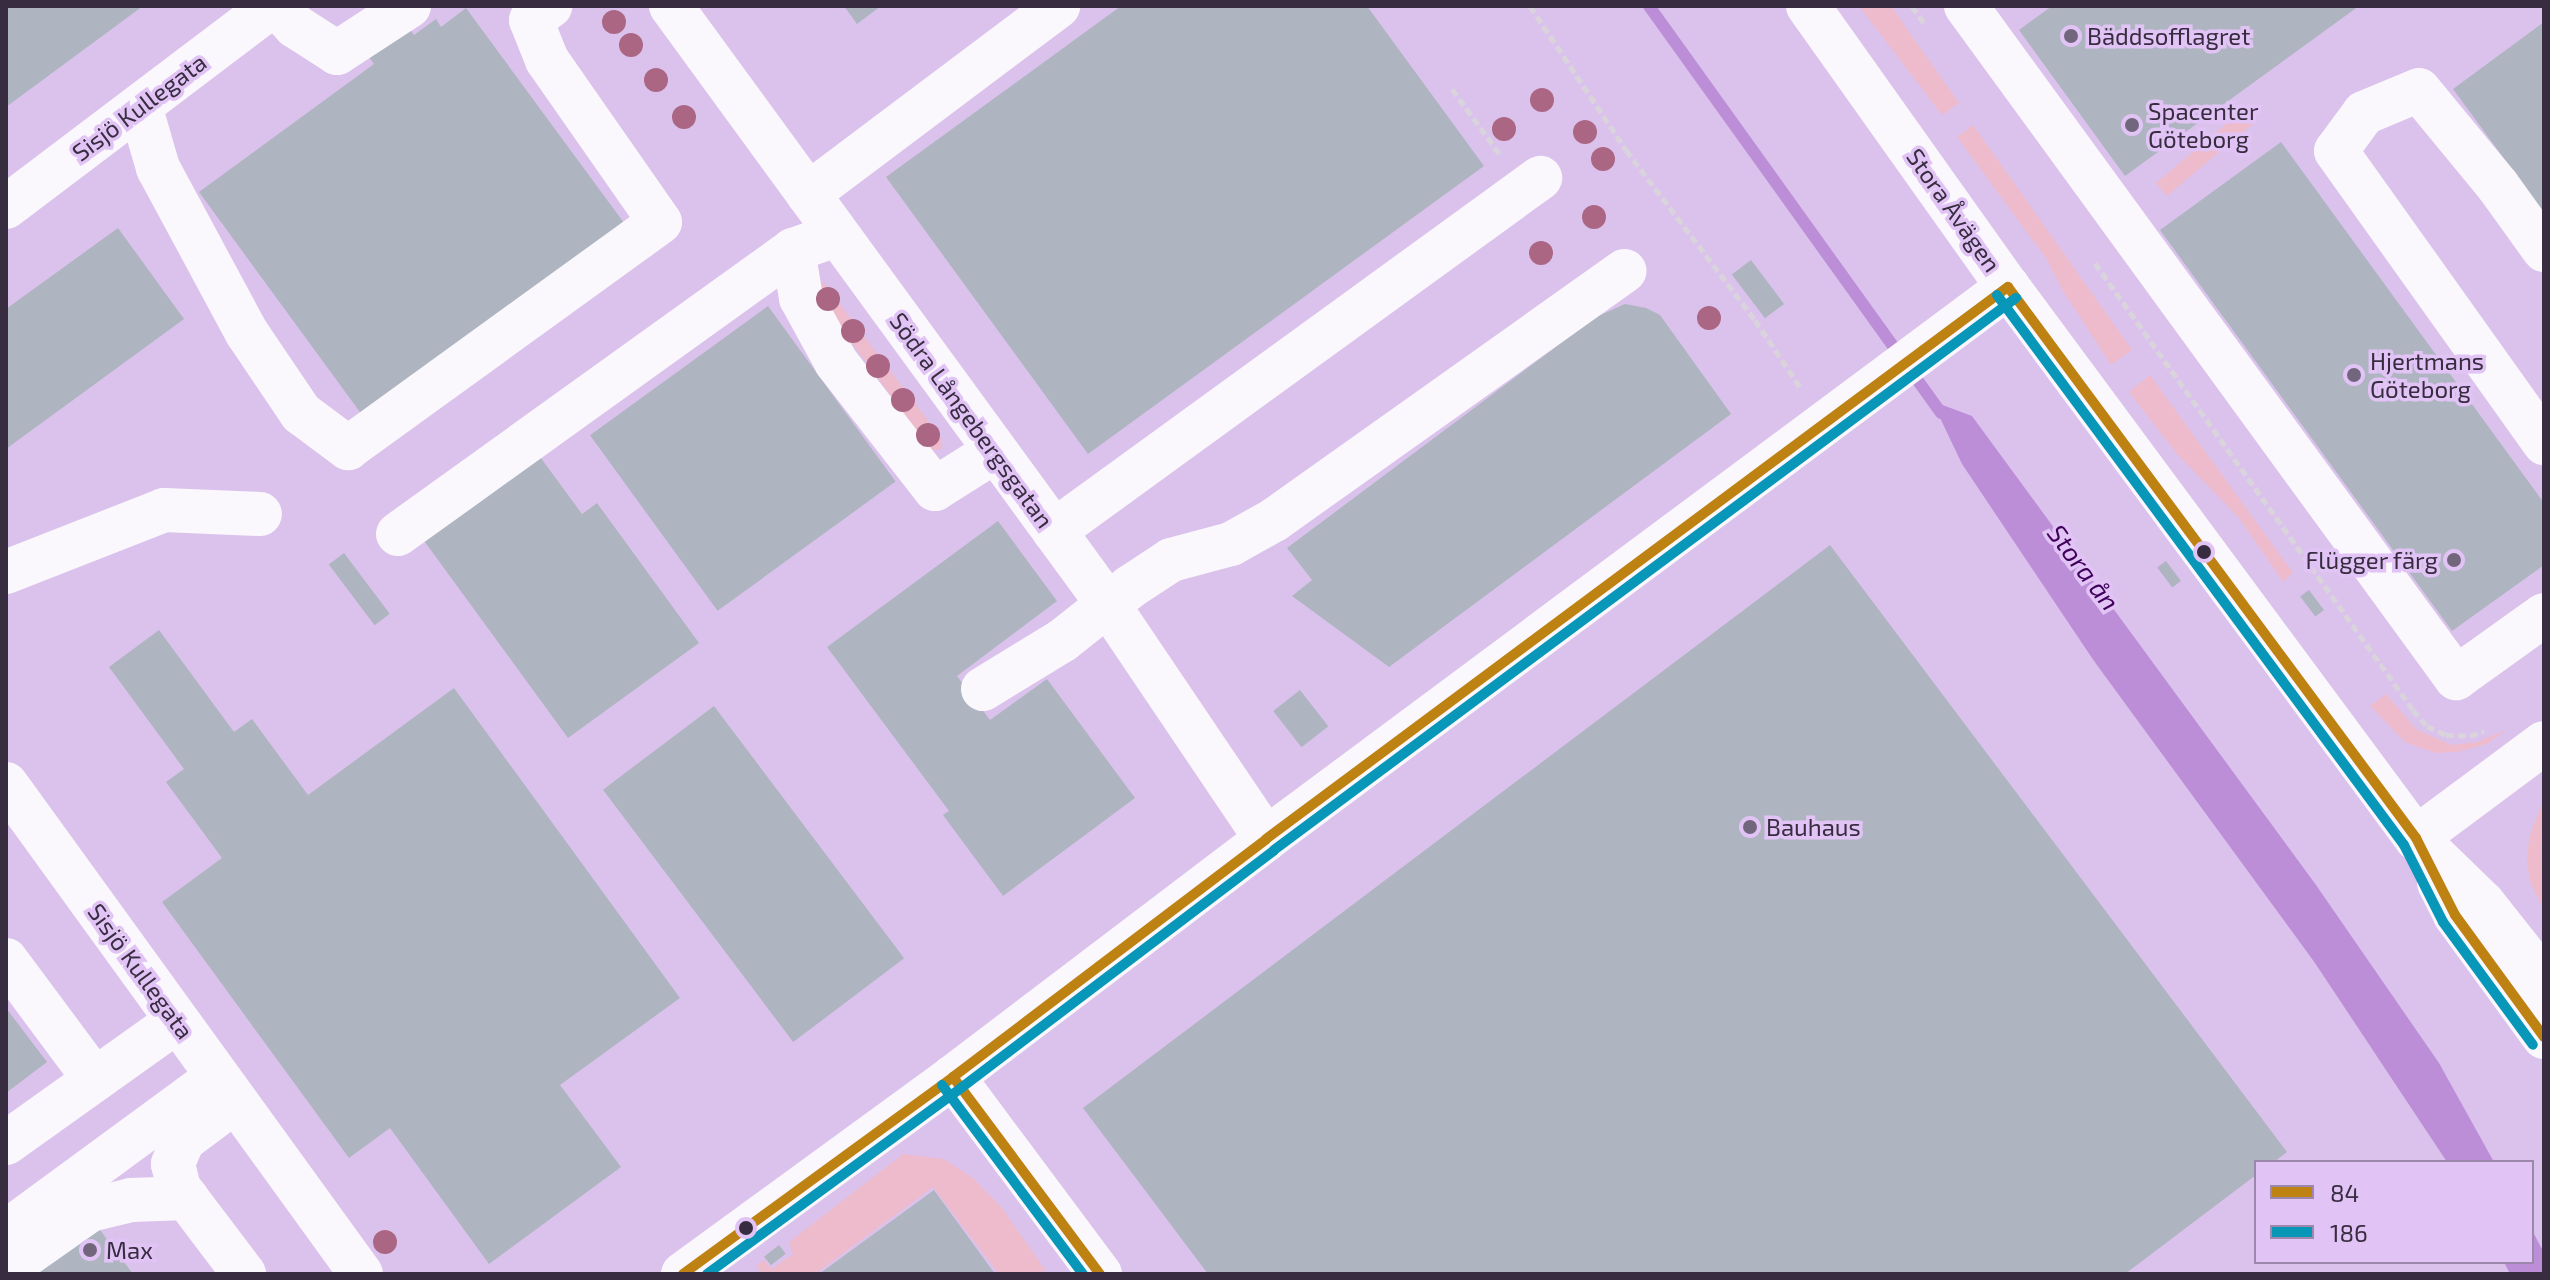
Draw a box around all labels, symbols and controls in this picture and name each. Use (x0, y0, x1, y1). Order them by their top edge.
place label: Bäddsofflagret (2087, 22, 2250, 50)
marker: Bäddsofflagret (2062, 27, 2080, 45)
street label: Sisjö Kullegata (66, 47, 212, 167)
place label: Spacenter Göteborg (2148, 97, 2259, 153)
marker: Spacenter Göteborg (2123, 116, 2141, 134)
street label: Stora Åvägen (1901, 143, 2007, 277)
street label: Södra Långebergsgatan (884, 307, 1060, 533)
place label: Hjertmans Göteborg (2370, 347, 2484, 403)
marker: Hjertmans Göteborg (2345, 366, 2363, 384)
water label: Stora ån (2042, 518, 2126, 616)
unlabelled marker (2196, 544, 2212, 560)
place label: Flügger färg (2305, 546, 2438, 574)
marker: Flügger färg (2445, 551, 2463, 569)
place label: Bauhaus (1766, 813, 1861, 841)
marker: Bauhaus (1741, 818, 1759, 836)
street label: Sisjö Kullegata (82, 898, 200, 1044)
legend (2254, 1160, 2534, 1264)
text: 84 (2330, 1178, 2359, 1207)
text: 186 (2330, 1218, 2368, 1247)
unlabelled marker (738, 1220, 754, 1236)
place label: Max (106, 1236, 153, 1264)
marker: Max (81, 1241, 99, 1259)

